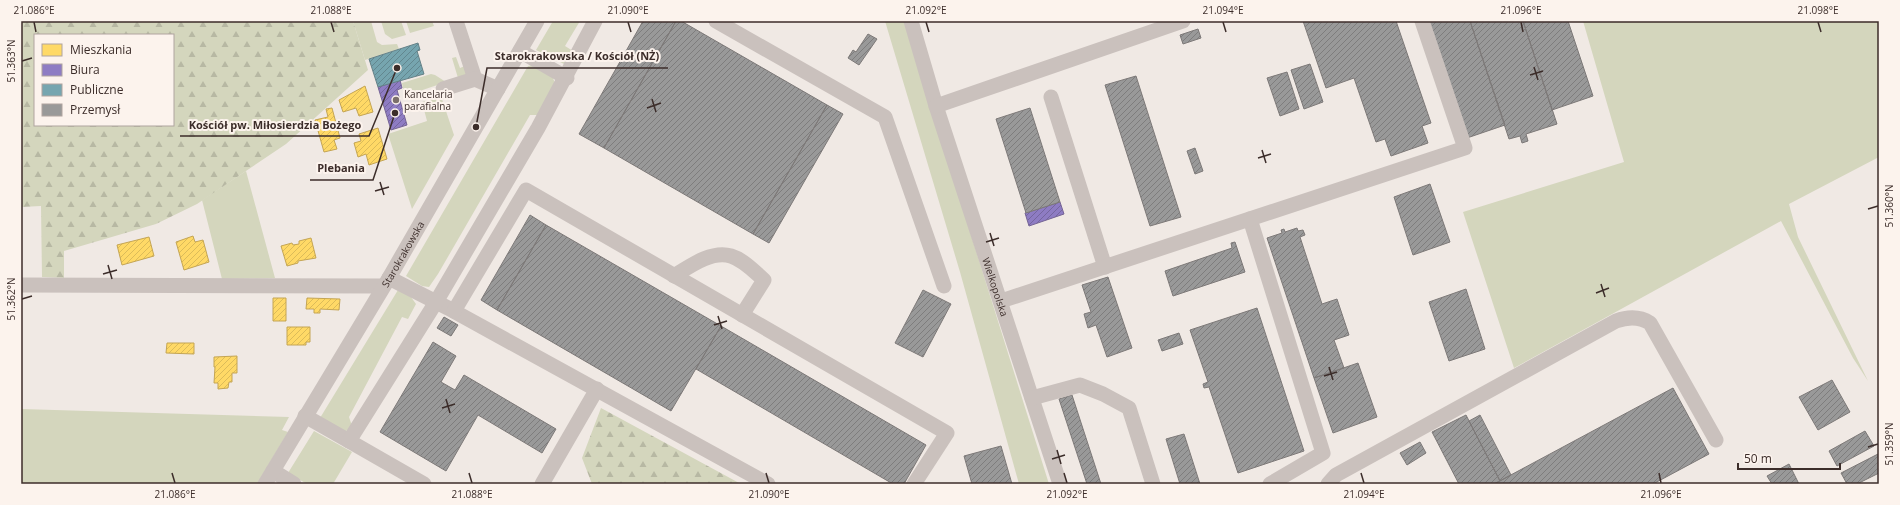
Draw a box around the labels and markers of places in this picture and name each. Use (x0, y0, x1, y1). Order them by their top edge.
callout: Starokrakowska / Kościół (NŻ) (487, 45, 668, 68)
place label: Kancelaria parafialna (404, 87, 452, 113)
marker: Kancelaria parafialna (391, 95, 401, 105)
callout: Kościół pw. Miłosierdzia Bożego (180, 113, 369, 136)
callout: Plebania (310, 157, 373, 180)

